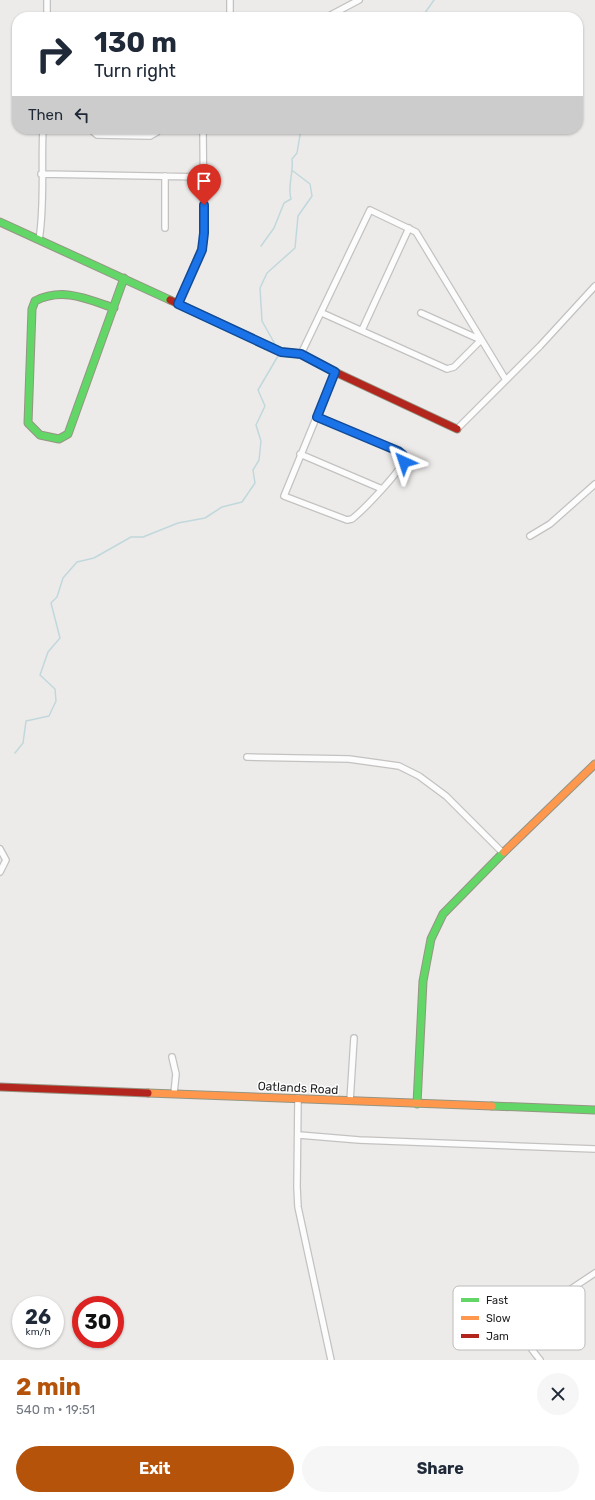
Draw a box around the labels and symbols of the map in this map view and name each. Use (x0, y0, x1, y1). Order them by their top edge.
pin (187, 164, 221, 205)
position arrow (383, 441, 425, 483)
street label: Oatlands Road (257, 1079, 339, 1097)
legend (453, 1286, 585, 1350)
text: Fast (486, 1294, 509, 1307)
speed limit sign: 30 (72, 1296, 124, 1348)
text: Slow (486, 1312, 511, 1325)
text: Jam (486, 1330, 509, 1343)

